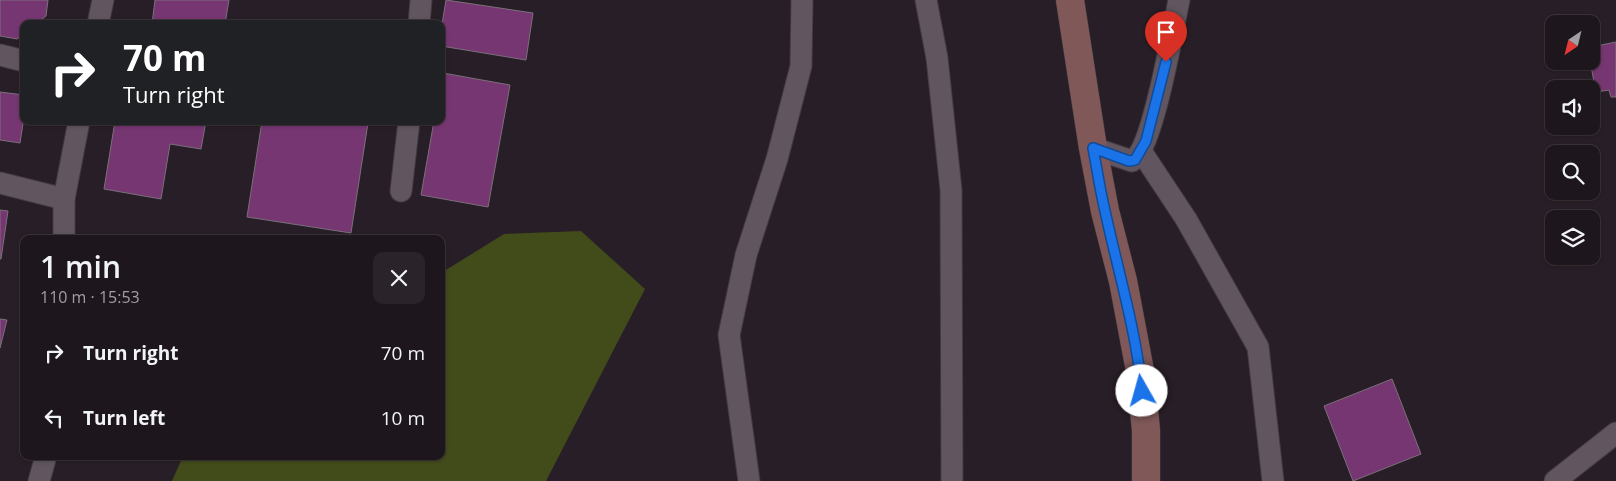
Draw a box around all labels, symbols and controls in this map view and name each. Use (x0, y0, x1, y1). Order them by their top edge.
pin (1145, 11, 1187, 62)
north arrow (1545, 15, 1600, 70)
map controls (1545, 15, 1600, 265)
icon: arrive (1152, 18, 1180, 46)
text: 70 m (123, 34, 206, 81)
icon: right (40, 40, 105, 105)
text: Turn right (123, 79, 225, 109)
button: sound (1545, 80, 1600, 135)
button: search (1545, 145, 1600, 200)
button: layers (1545, 210, 1600, 265)
text: 1 min (40, 246, 121, 287)
button: close (373, 252, 425, 304)
text: 110 m · 15:53 (40, 286, 140, 308)
icon: right (40, 339, 68, 367)
text: Turn right (83, 340, 178, 366)
text: 70 m (381, 340, 425, 366)
position arrow (1115, 364, 1167, 416)
icon: left (40, 404, 68, 432)
text: Turn left (83, 405, 165, 431)
text: 10 m (381, 405, 425, 431)

